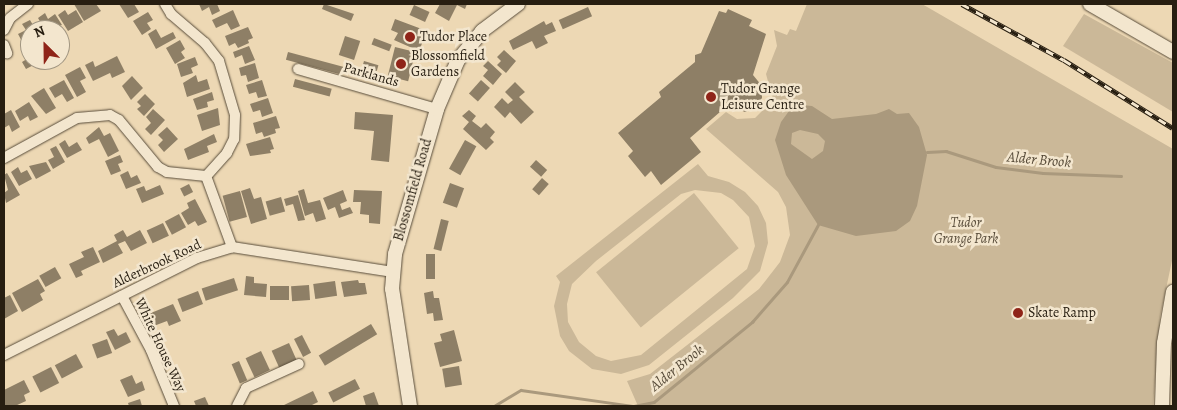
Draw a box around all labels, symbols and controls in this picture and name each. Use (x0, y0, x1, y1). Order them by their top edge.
north arrow (20, 20, 70, 70)
text: N (31, 21, 48, 42)
place label: Tudor Place (420, 29, 487, 45)
marker: Tudor Place (404, 31, 416, 43)
place label: Blossomfield Gardens (411, 48, 485, 80)
marker: Blossomfield Gardens (395, 58, 407, 70)
street label: Parklands (341, 59, 401, 91)
place label: Tudor Grange Leisure Centre (721, 81, 804, 114)
marker: Tudor Grange Leisure Centre (705, 91, 717, 103)
street label: Blossomfield Road (390, 137, 436, 243)
water label: Alder Brook (1006, 148, 1072, 172)
park label: Tudor Grange Park (934, 215, 998, 248)
street label: Alderbrook Road (110, 236, 204, 292)
street label: White House Way (131, 295, 189, 395)
place label: Skate Ramp (1028, 305, 1096, 321)
marker: Skate Ramp (1012, 307, 1024, 319)
water label: Alder Brook (646, 341, 708, 395)

